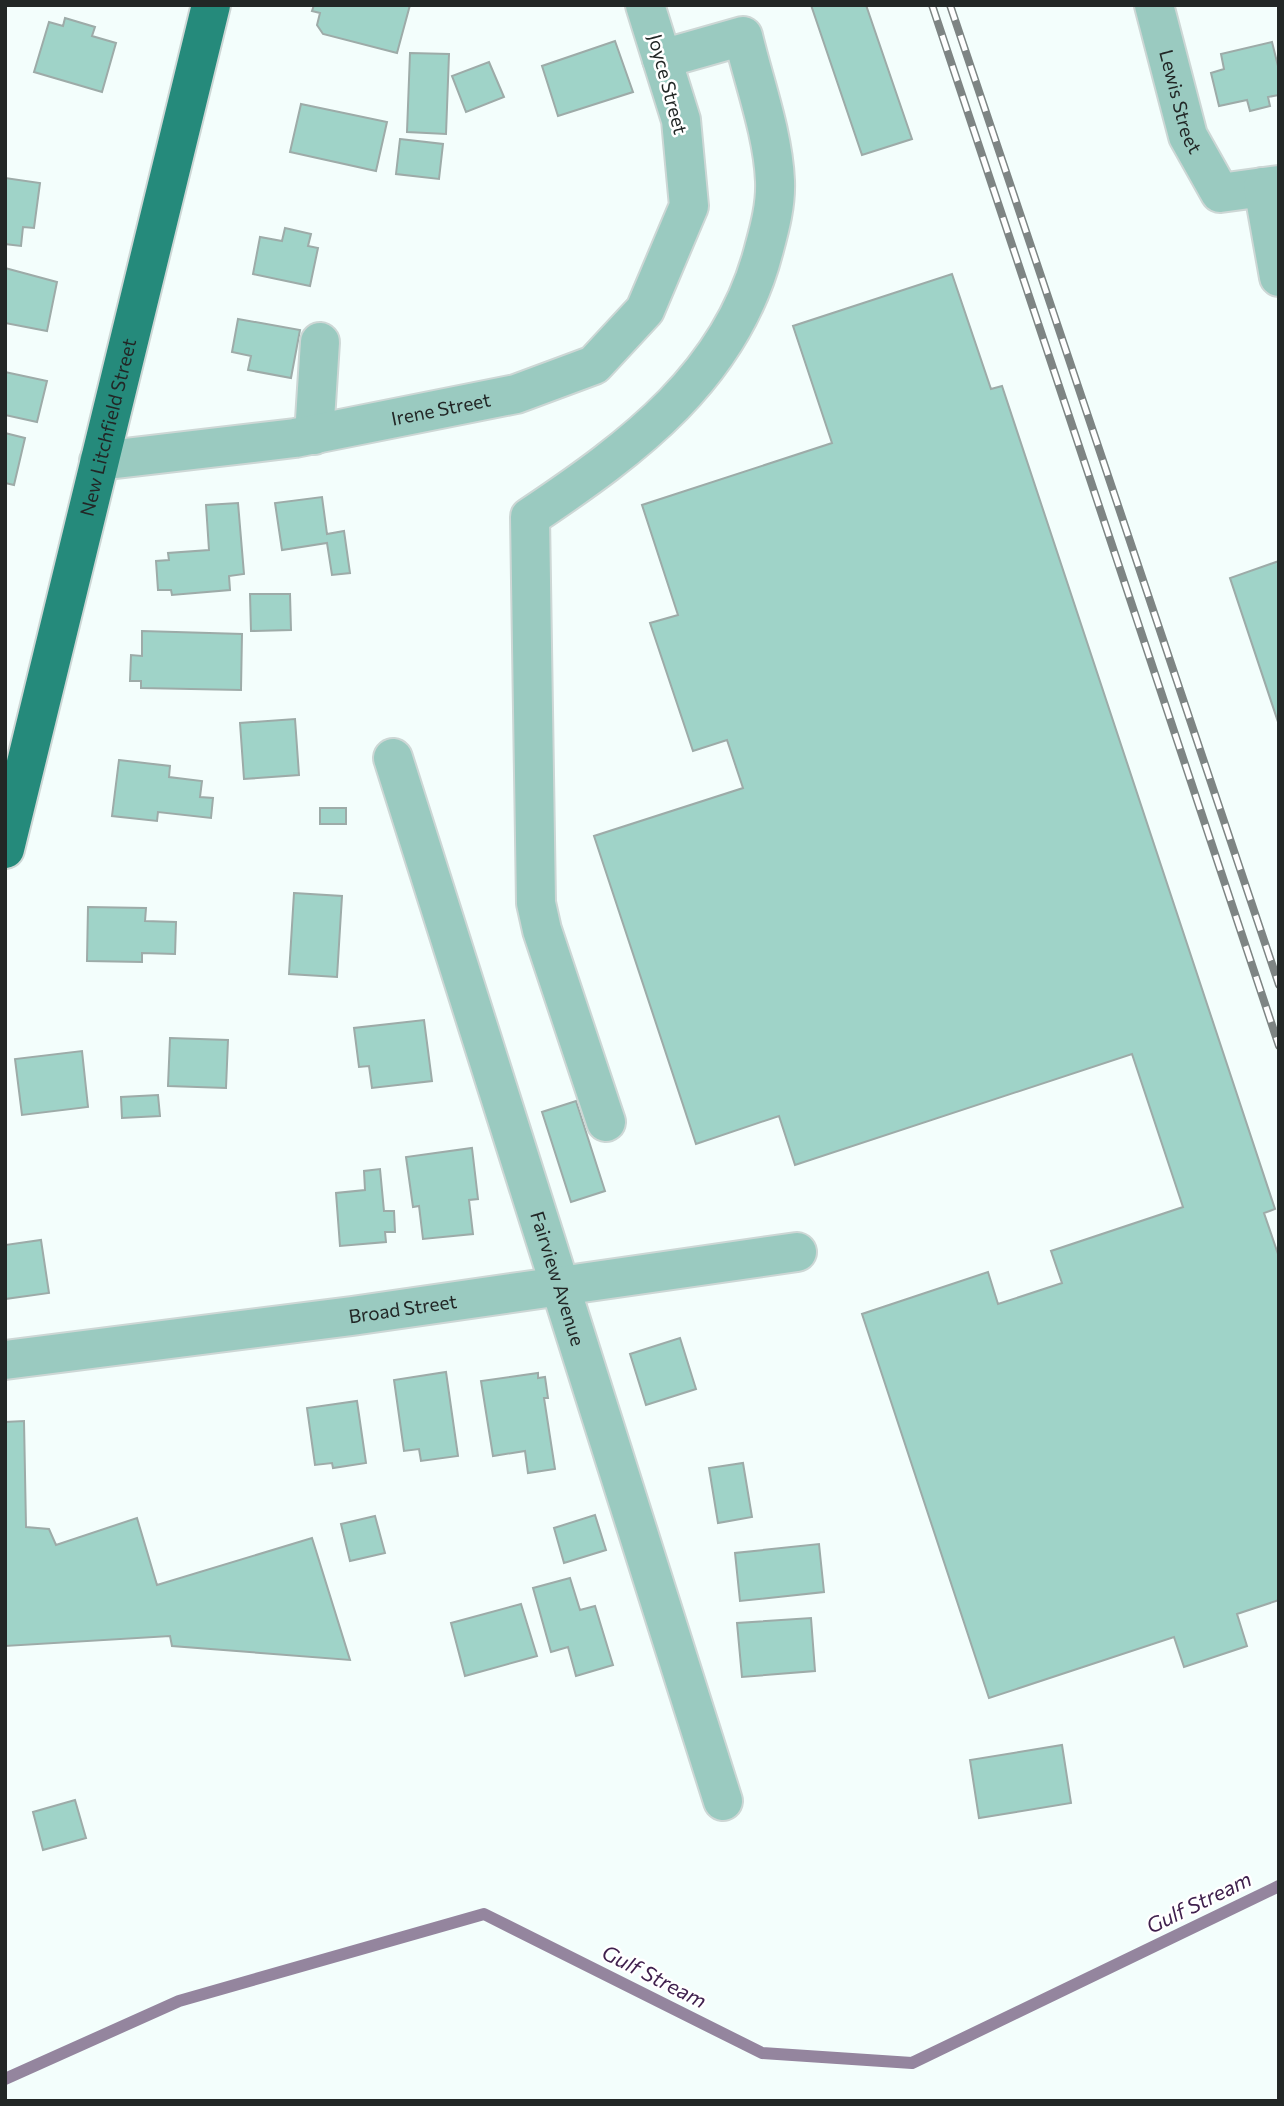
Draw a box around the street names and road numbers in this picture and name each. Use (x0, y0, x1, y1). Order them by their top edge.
street label: Joyce Street (644, 31, 693, 137)
street label: Lewis Street (1155, 47, 1207, 157)
street label: New Litchfield Street (75, 336, 140, 519)
street label: Irene Street (389, 387, 493, 430)
street label: Fairview Avenue (526, 1208, 590, 1348)
street label: Broad Street (347, 1289, 459, 1327)

